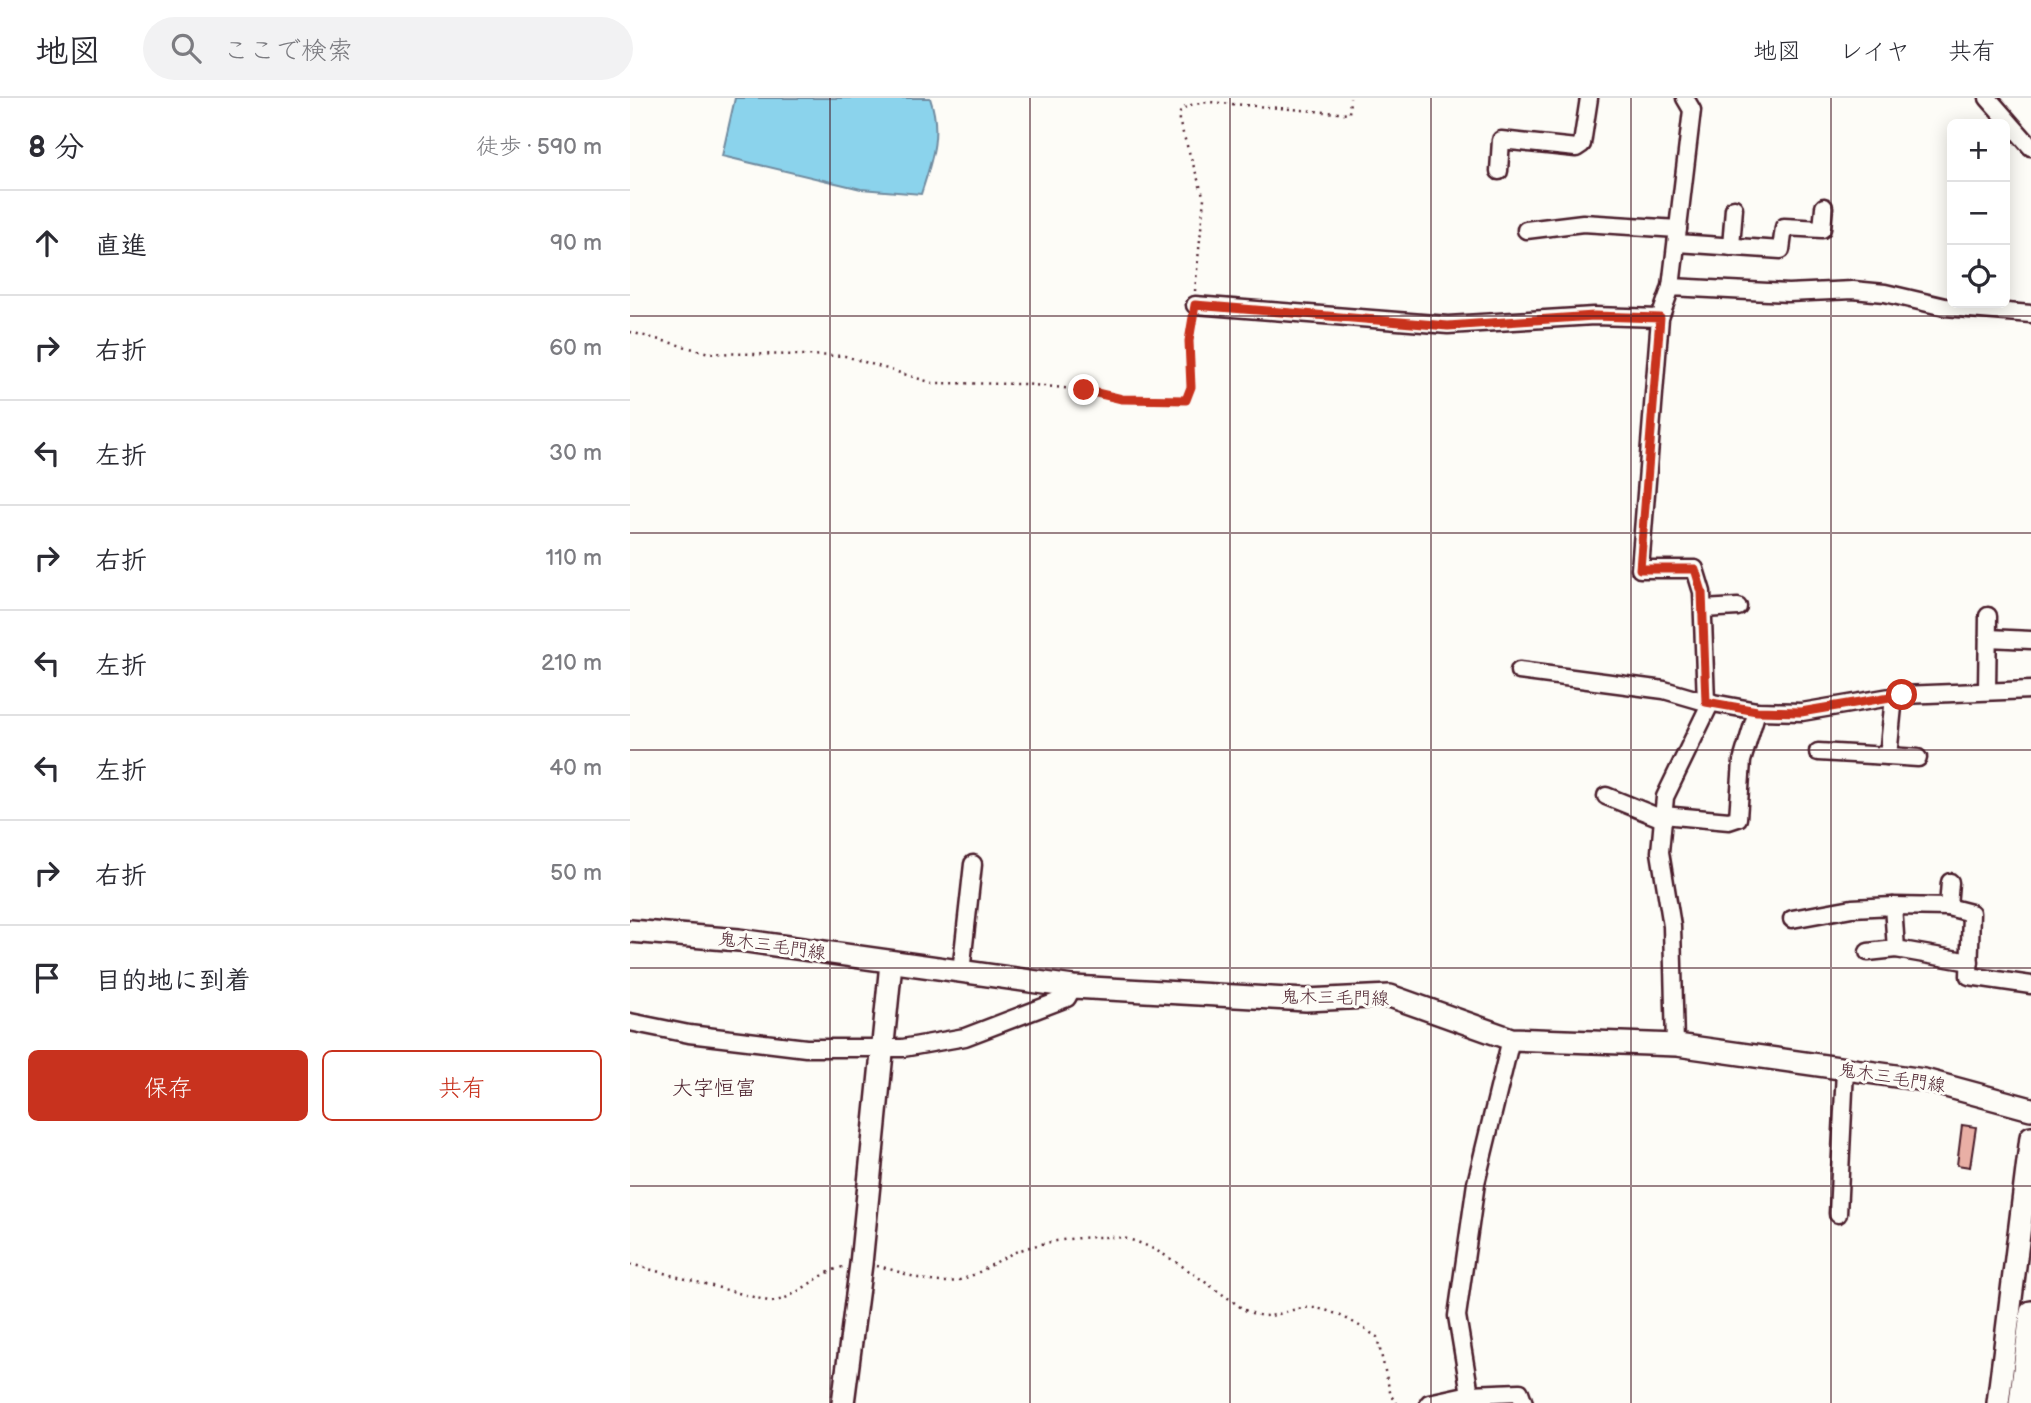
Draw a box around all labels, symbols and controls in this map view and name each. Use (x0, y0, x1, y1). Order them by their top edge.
search box (143, 17, 633, 80)
icon: search (167, 29, 205, 67)
text: 地図 (35, 32, 101, 72)
text: ここで検索 (223, 36, 353, 67)
text: 地図 (1753, 37, 1801, 66)
text: レイヤ (1839, 37, 1910, 66)
text: 共有 (1948, 37, 1996, 66)
map controls (1947, 119, 2010, 308)
button: + (1947, 119, 2010, 182)
text: 8 分 (28, 130, 84, 166)
text: 徒歩 · 590 m (476, 133, 602, 161)
button: − (1947, 182, 2010, 245)
icon: ahead (28, 224, 66, 262)
text: 90 m (550, 229, 602, 257)
text: 直進 (95, 231, 147, 262)
button: locate (1947, 245, 2010, 308)
icon: right (28, 329, 66, 367)
text: 60 m (549, 334, 602, 362)
text: 右折 (95, 336, 147, 367)
route end (1068, 374, 1099, 405)
icon: left (28, 434, 66, 472)
text: 30 m (549, 439, 602, 467)
text: 左折 (95, 441, 147, 472)
icon: right (28, 539, 66, 577)
text: 110 m (545, 544, 602, 572)
text: 右折 (95, 546, 147, 577)
icon: left (28, 644, 66, 682)
text: 210 m (541, 649, 602, 677)
text: 左折 (95, 651, 147, 682)
route start (1886, 679, 1917, 710)
icon: left (28, 749, 66, 787)
text: 40 m (549, 754, 602, 782)
text: 左折 (95, 756, 147, 787)
icon: right (28, 854, 66, 892)
text: 50 m (550, 859, 602, 887)
text: 右折 (95, 861, 147, 892)
street label: 鬼木三毛門線 (717, 928, 827, 964)
icon: arrive (28, 959, 66, 997)
text: 目的地に到着 (95, 966, 251, 997)
street label: 鬼木三毛門線 (1281, 987, 1389, 1009)
button: 保存 (28, 1050, 308, 1121)
button: 共有 (322, 1050, 602, 1121)
street label: 鬼木三毛門線 (1837, 1059, 1947, 1097)
district label: 大字恒富 (672, 1076, 756, 1101)

